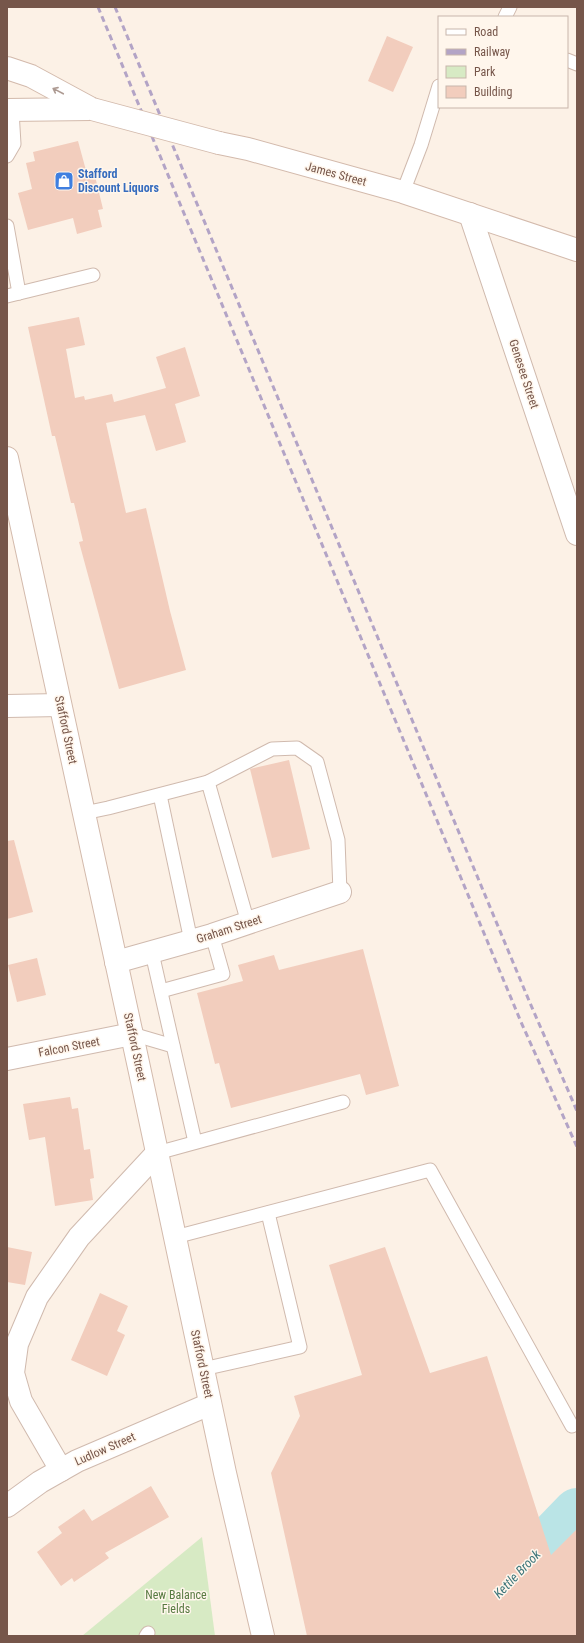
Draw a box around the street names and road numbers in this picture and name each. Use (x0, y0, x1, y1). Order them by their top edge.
street label: James Street (304, 159, 368, 189)
street label: Genesee Street (506, 338, 542, 411)
street label: Stafford Street (52, 695, 80, 766)
street label: Graham Street (195, 912, 264, 946)
street label: Stafford Street (121, 1012, 149, 1083)
street label: Falcon Street (37, 1034, 101, 1060)
street label: Stafford Street (188, 1329, 216, 1400)
street label: Ludlow Street (73, 1429, 138, 1469)

